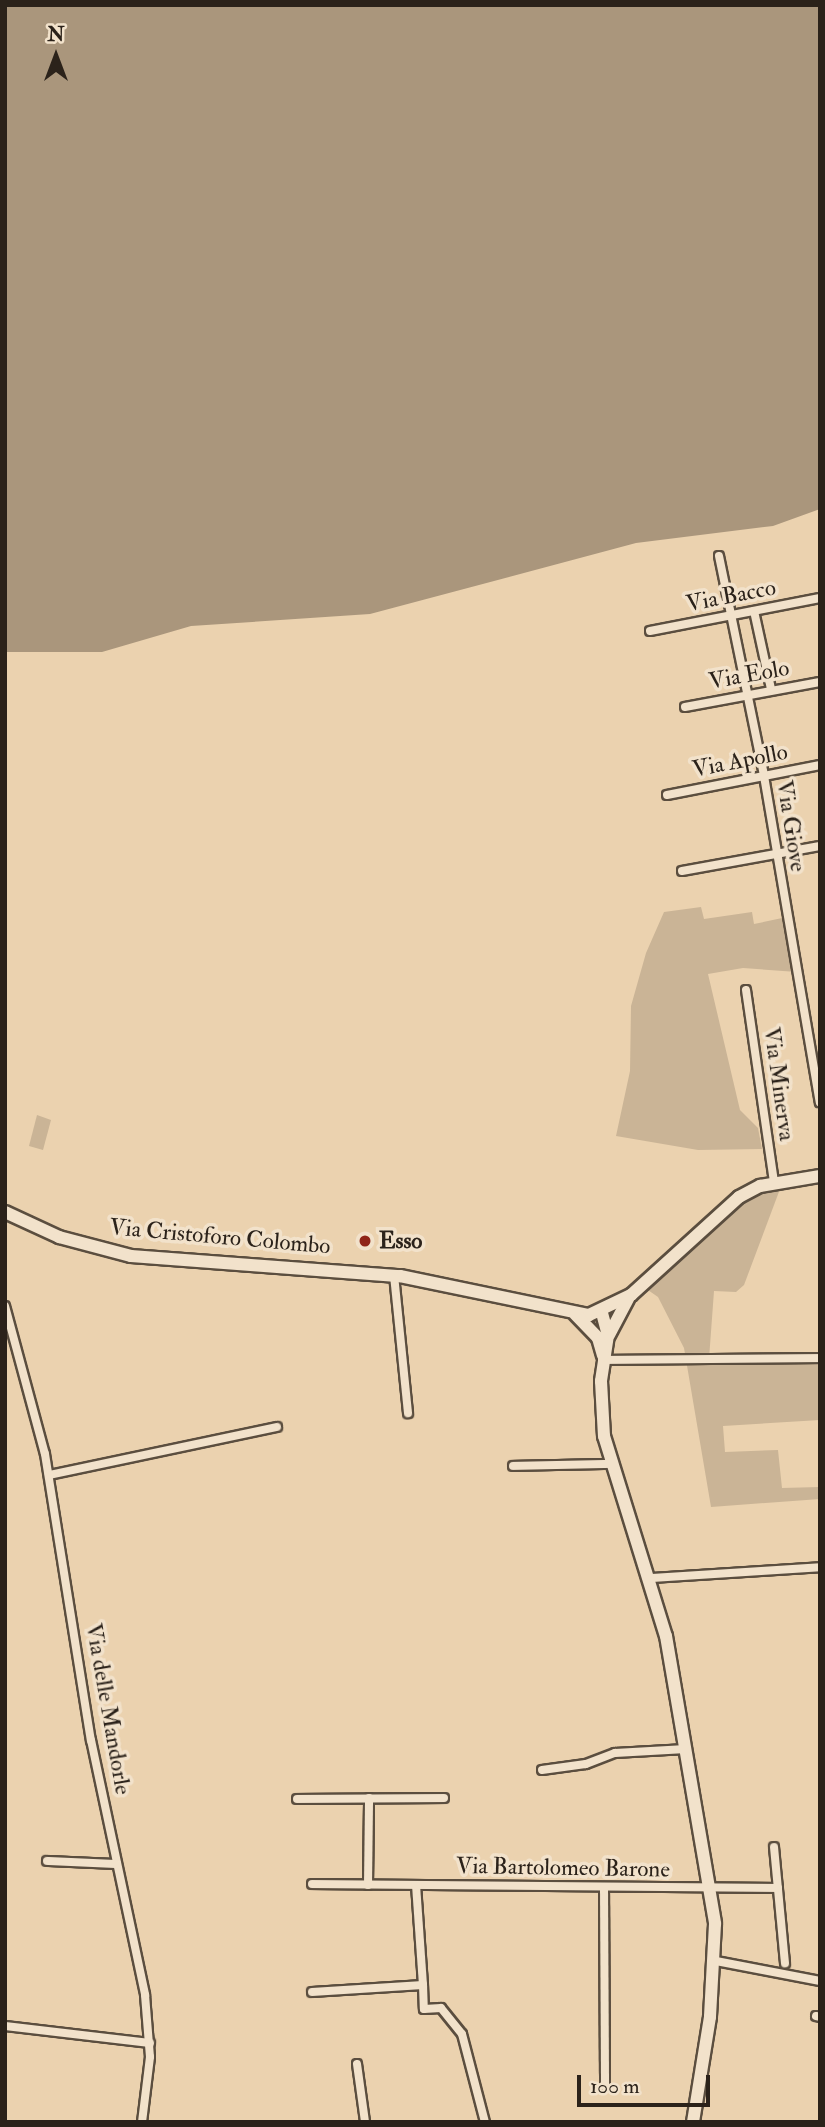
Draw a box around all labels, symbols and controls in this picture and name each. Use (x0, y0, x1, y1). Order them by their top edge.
north arrow (21, 21, 91, 91)
text: N (47, 23, 65, 47)
street label: Via Bacco (684, 574, 778, 618)
street label: Via Eolo (707, 654, 791, 696)
street label: Via Apollo (690, 738, 790, 784)
street label: Via Giove (770, 778, 812, 874)
street label: Via Minerva (757, 1025, 801, 1143)
street label: Via Cristoforo Colombo (108, 1214, 332, 1260)
place label: Esso (379, 1227, 422, 1255)
marker: Esso (357, 1233, 373, 1249)
street label: Via delle Mandorle (79, 1621, 137, 1797)
street label: Via Bartolomeo Barone (456, 1852, 670, 1884)
scale bar (580, 2060, 713, 2104)
text: 100 m (590, 2073, 640, 2100)

